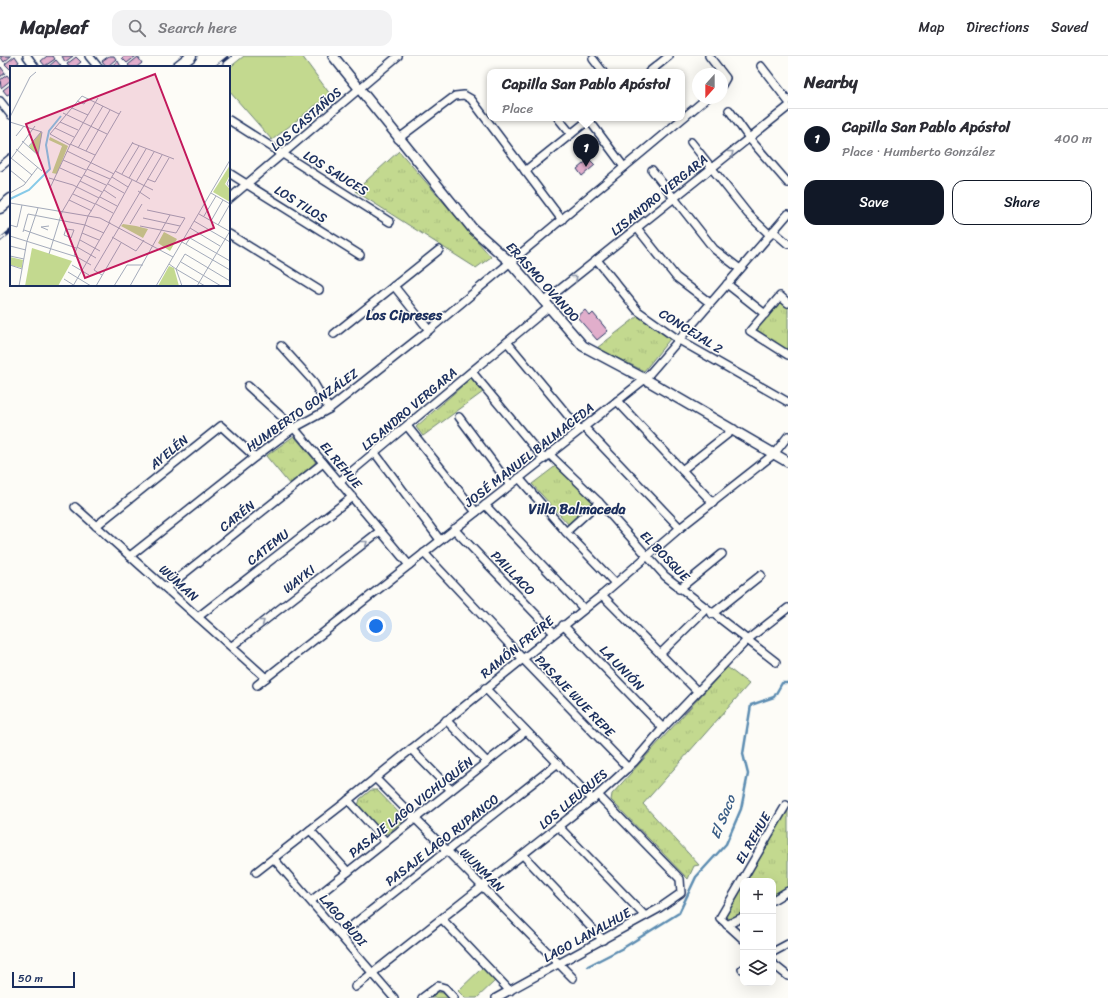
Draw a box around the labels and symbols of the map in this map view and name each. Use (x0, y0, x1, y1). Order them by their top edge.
inset map (10, 66, 230, 286)
north arrow (692, 68, 728, 104)
street label: LOS CASTAÑOS (265, 81, 347, 157)
pin: 1 (573, 134, 599, 167)
street label: LOS SAUCES (299, 144, 373, 202)
street label: LISANDRO VERGARA (605, 148, 713, 242)
one-way arrow (726, 150, 734, 157)
street label: LOS TILOS (270, 179, 332, 229)
street label: ERASMO OVANDO (500, 236, 586, 328)
one-way arrow (570, 275, 577, 282)
street label: CONCEJAL 2 (654, 302, 728, 360)
district label: Los Cipreses (366, 303, 443, 328)
street label: HUMBERTO GONZÁLEZ (241, 362, 364, 458)
street label: LISANDRO VERGARA (356, 362, 462, 456)
street label: JOSÉ MANUEL BALMACEDA (458, 397, 599, 514)
street label: AYELÉN (143, 429, 194, 476)
street label: EL REHUE (314, 436, 368, 495)
street label: CARÉN (214, 494, 260, 538)
district label: Villa Balmaceda (528, 497, 627, 522)
street label: CATEMU (241, 523, 295, 571)
street label: EL BOSQUE (634, 525, 696, 588)
one-way arrow (361, 540, 368, 547)
street label: PAILLACO (485, 545, 541, 601)
street label: WÜMAN (154, 559, 204, 607)
street label: WAYKI (278, 559, 320, 599)
street label: RAMÓN FREIRE (475, 609, 560, 684)
your location (366, 616, 386, 636)
one-way arrow (258, 620, 265, 627)
street label: LA UNIÓN (594, 639, 650, 697)
street label: PASAJE WUE REPE (529, 649, 621, 743)
street label: PASAJE LAGO VICHUQUÉN (343, 751, 479, 863)
street label: LOS LLEUQUES (533, 763, 613, 835)
street label: PASAJE LAGO RUPANCO (380, 788, 504, 892)
water label: El Saco (703, 790, 743, 843)
street label: EL REHUE (729, 807, 777, 868)
street label: WUNMAN (454, 842, 510, 898)
street label: LAGO BUDI (313, 888, 373, 952)
street label: LAGO LANALHUE (539, 901, 636, 969)
scale bar (12, 970, 75, 989)

